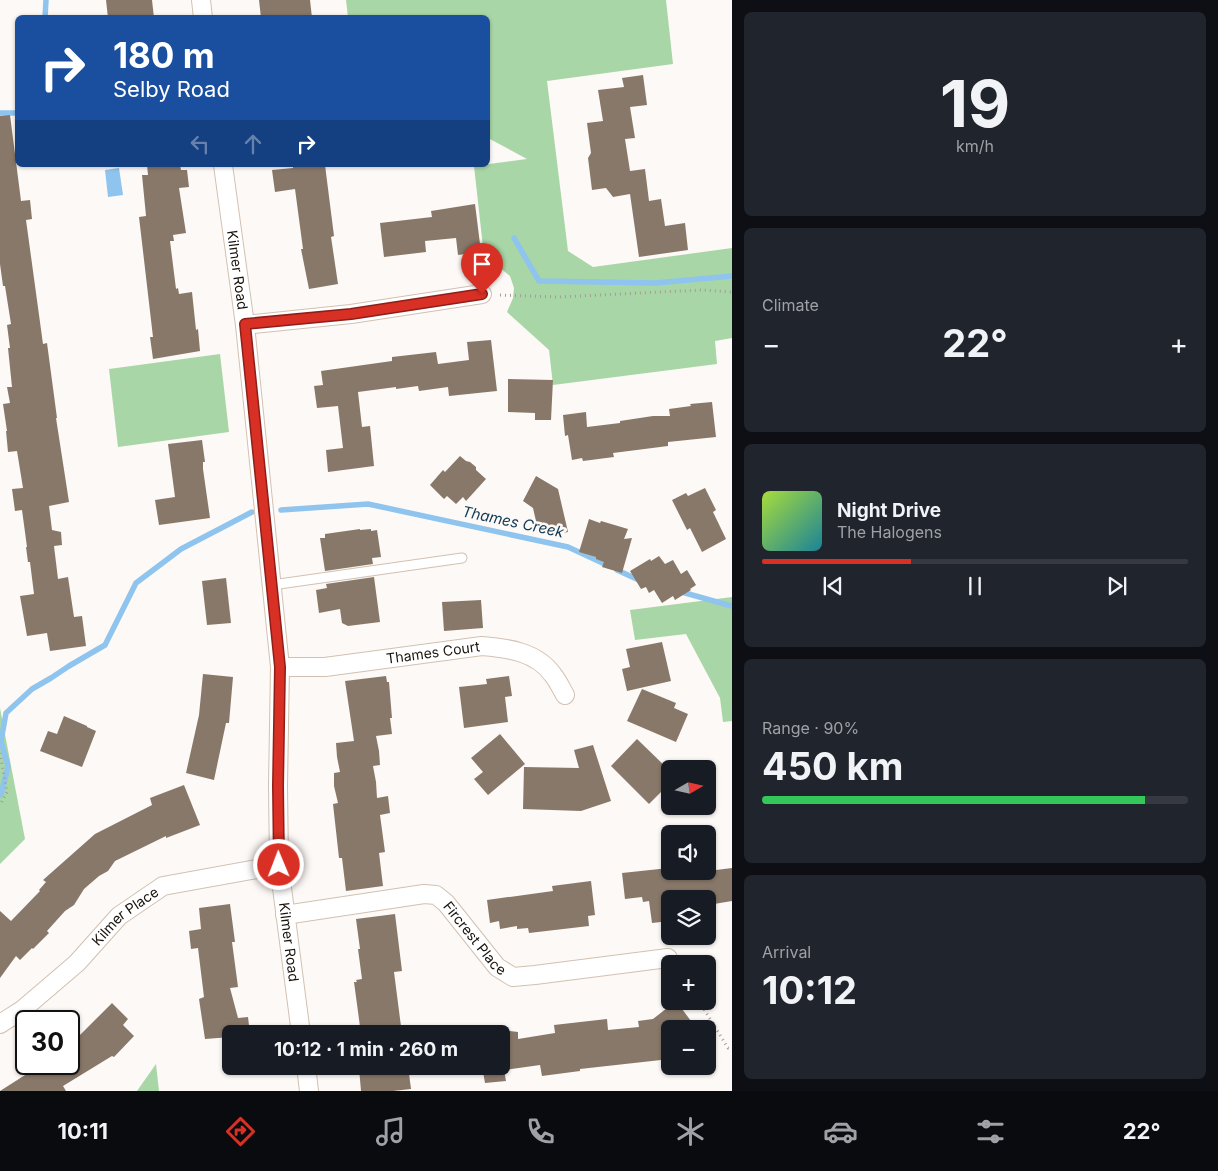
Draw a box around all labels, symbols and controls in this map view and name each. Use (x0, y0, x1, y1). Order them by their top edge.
text: 180 m (113, 34, 215, 76)
icon: right (30, 35, 95, 100)
text: 19 (940, 64, 1010, 143)
text: Selby Road (113, 76, 230, 102)
icon: left (186, 130, 214, 158)
icon: ahead (239, 130, 267, 158)
icon: right (292, 130, 320, 158)
text: km/h (956, 136, 994, 156)
street label: Kilmer Road (224, 229, 252, 311)
pin (461, 243, 503, 294)
icon: arrive (468, 250, 496, 278)
text: Climate (762, 295, 819, 315)
text: 22° (942, 320, 1008, 366)
text: − (762, 327, 781, 361)
text: + (1169, 327, 1188, 361)
text: Night Drive (837, 499, 941, 522)
water label: Thames Creek (460, 501, 566, 542)
text: The Halogens (837, 522, 942, 542)
icon: previous (819, 572, 847, 600)
icon: pause (961, 572, 989, 600)
icon: next (1103, 572, 1131, 600)
street label: Thames Court (385, 637, 481, 667)
text: Range · 90% (762, 718, 859, 738)
text: 450 km (762, 743, 903, 789)
north arrow (661, 760, 716, 815)
map controls (661, 760, 716, 1075)
button: sound (661, 825, 716, 880)
position arrow (252, 838, 304, 890)
street label: Kilmer Place (88, 883, 161, 949)
button: layers (661, 890, 716, 945)
street label: Fircrest Place (440, 898, 509, 978)
street label: Kilmer Road (276, 901, 303, 983)
text: Arrival (762, 942, 811, 962)
button: + (661, 955, 716, 1010)
text: 10:12 (762, 967, 857, 1013)
speed limit sign: 30 (15, 1010, 80, 1075)
button: − (661, 1020, 716, 1075)
text: 10:12 · 1 min · 260 m (274, 1038, 458, 1061)
icon: directions (223, 1114, 258, 1149)
icon: music (373, 1114, 408, 1149)
icon: phone (523, 1114, 558, 1149)
icon: climate (673, 1114, 708, 1149)
icon: car (823, 1114, 858, 1149)
icon: filters (973, 1114, 1008, 1149)
text: 10:11 (57, 1118, 108, 1144)
text: 22° (1123, 1118, 1161, 1144)

